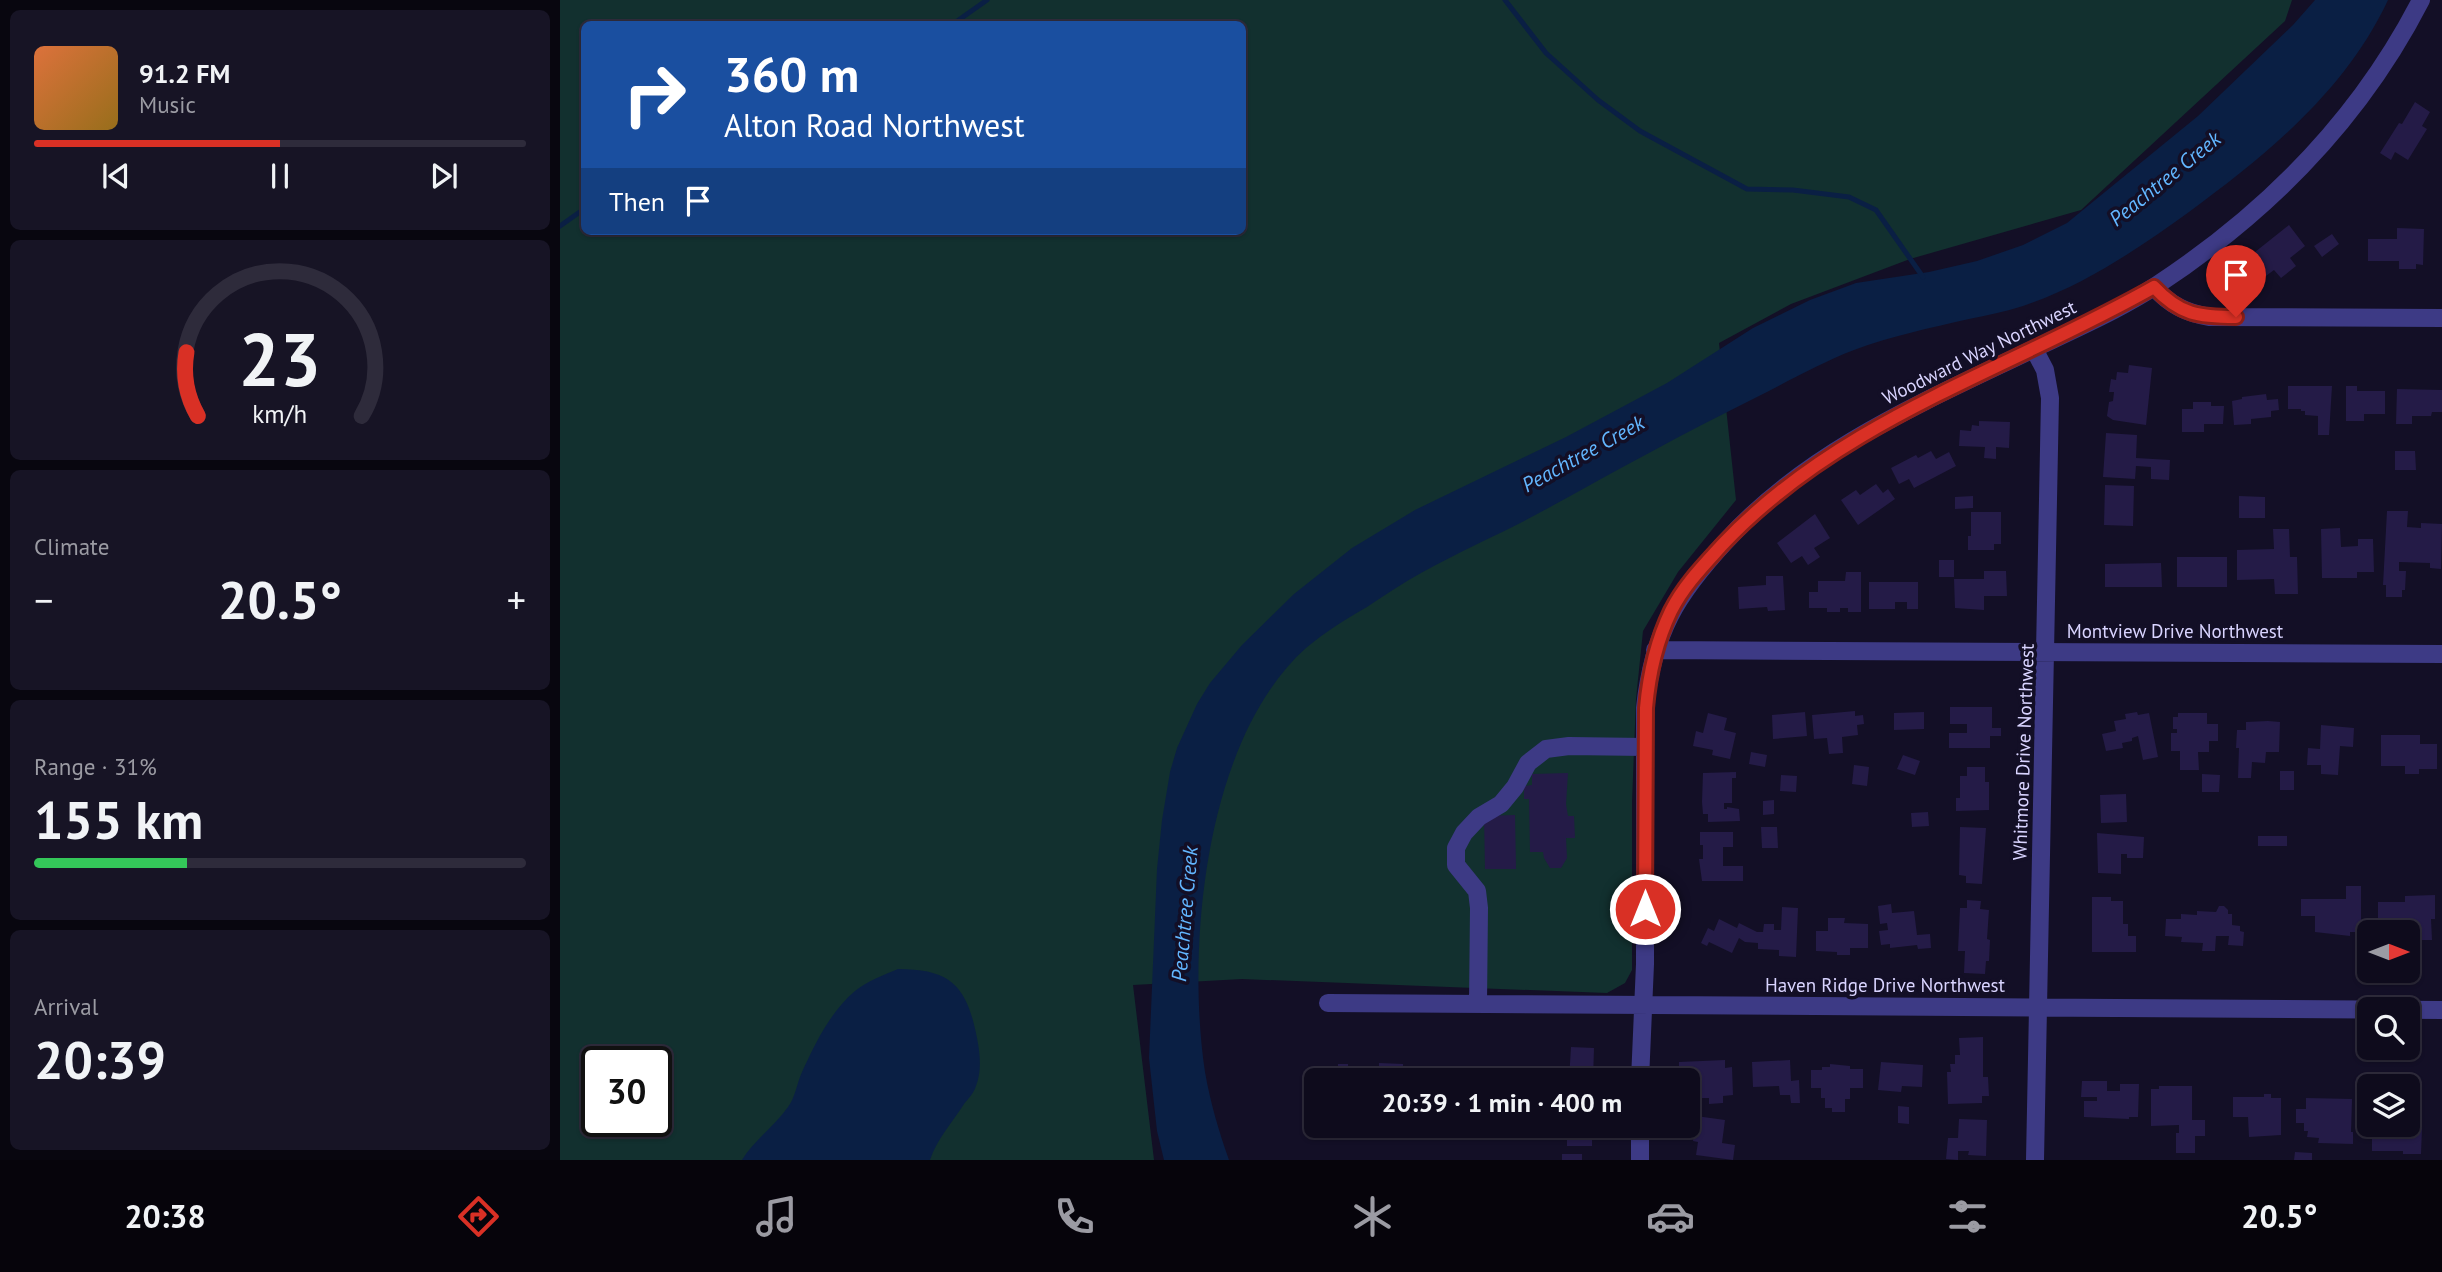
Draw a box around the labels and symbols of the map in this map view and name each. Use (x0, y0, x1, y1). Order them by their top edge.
water label: Peachtree Creek (2103, 124, 2227, 232)
pin (2206, 245, 2266, 317)
street label: Woodward Way Northwest (1878, 294, 2080, 409)
water label: Peachtree Creek (1517, 408, 1650, 498)
street label: Montview Drive Northwest (2067, 619, 2284, 643)
street label: Whitmore Drive Northwest (2007, 643, 2039, 861)
water label: Peachtree Creek (1165, 843, 1204, 983)
position arrow (1608, 872, 1682, 946)
north arrow (2357, 920, 2420, 984)
street label: Haven Ridge Drive Northwest (1765, 973, 2006, 997)
speed limit sign: 30 (581, 1046, 672, 1137)

